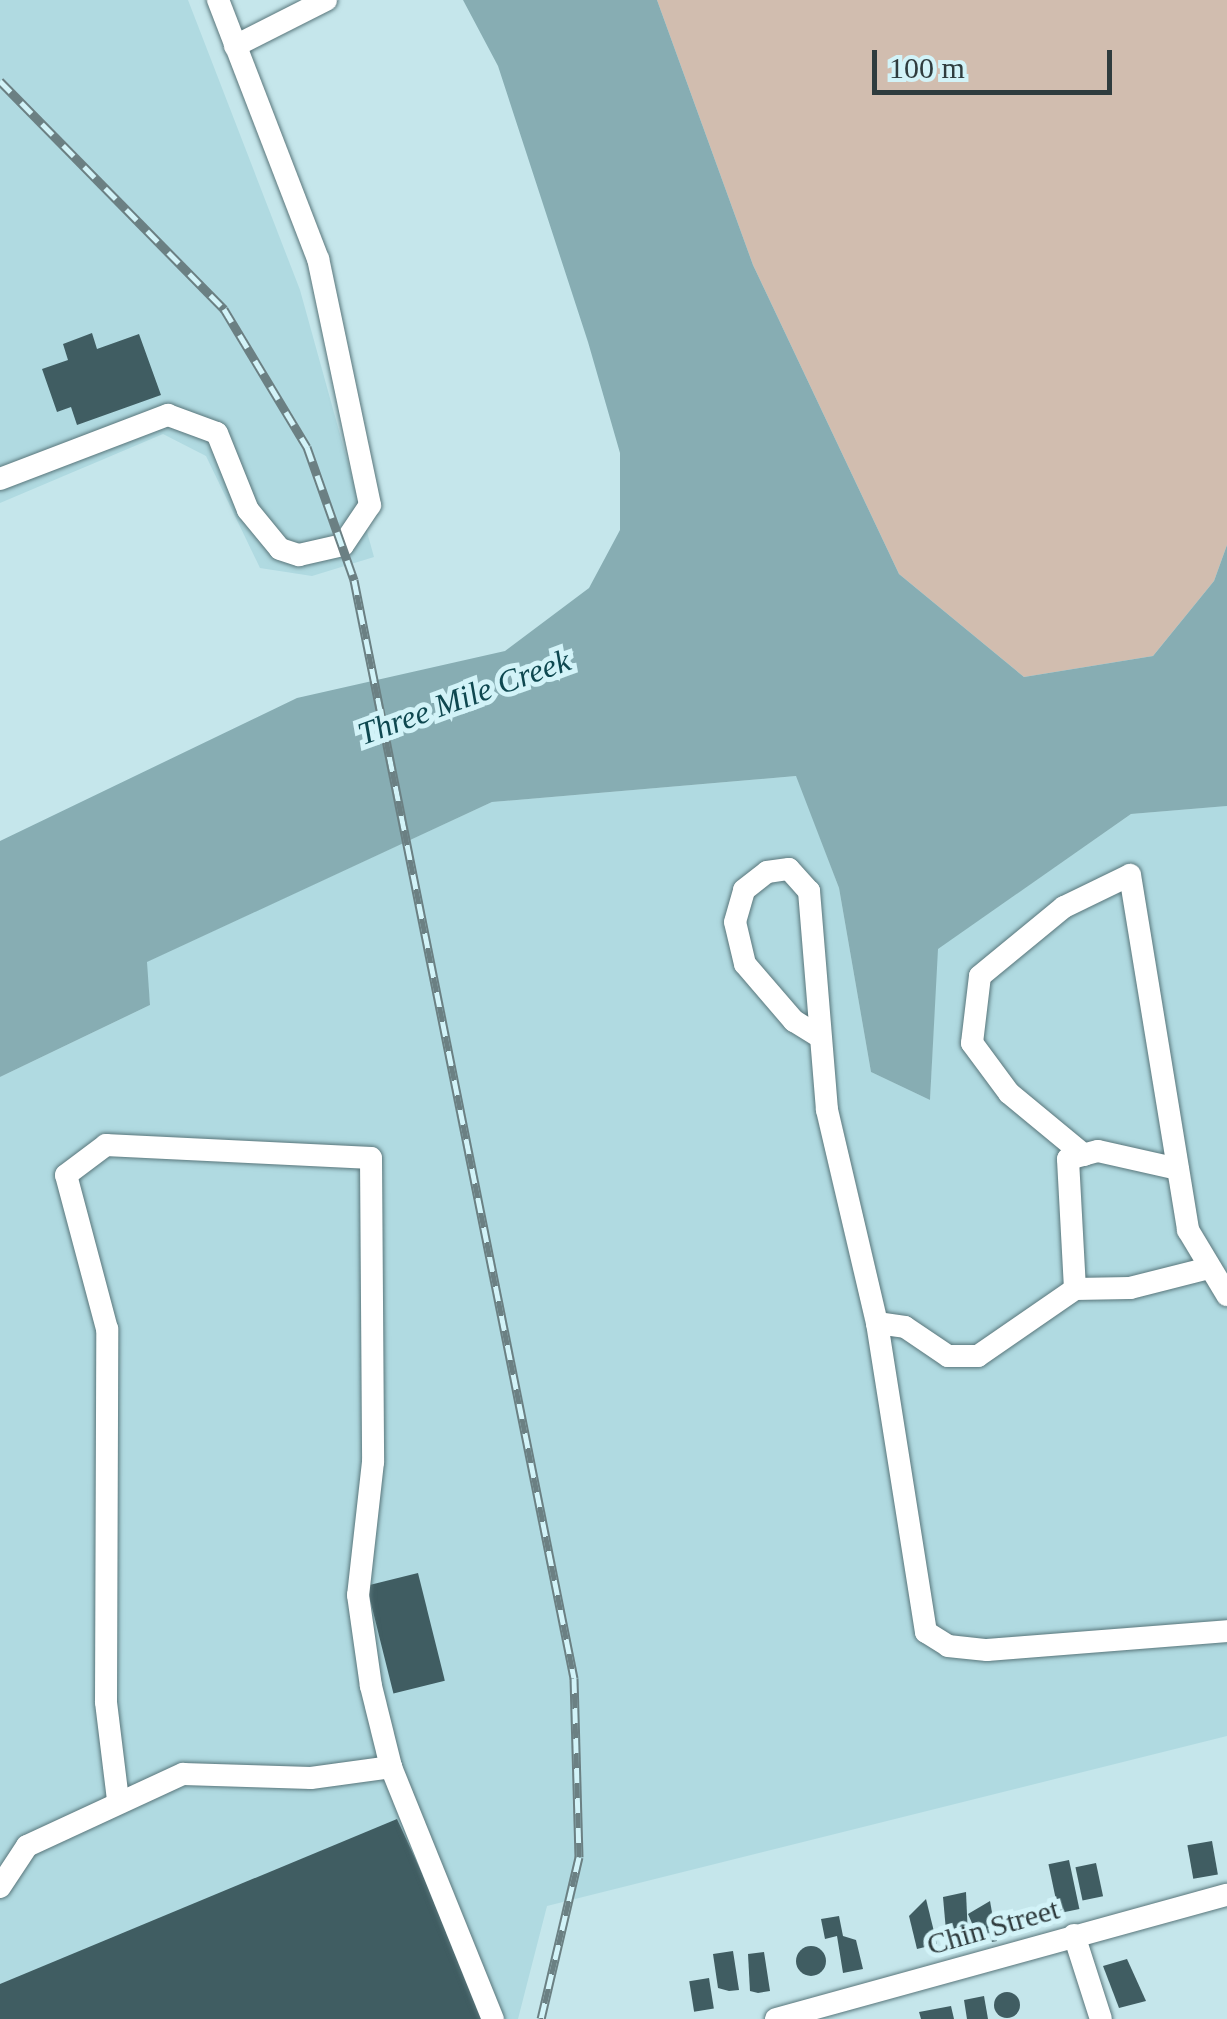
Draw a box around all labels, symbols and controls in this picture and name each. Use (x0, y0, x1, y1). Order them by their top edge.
scale bar (877, 30, 1117, 92)
text: 100 m (889, 51, 965, 84)
water label: Three Mile Creek (353, 641, 575, 753)
street label: Chin Street (923, 1891, 1063, 1963)

